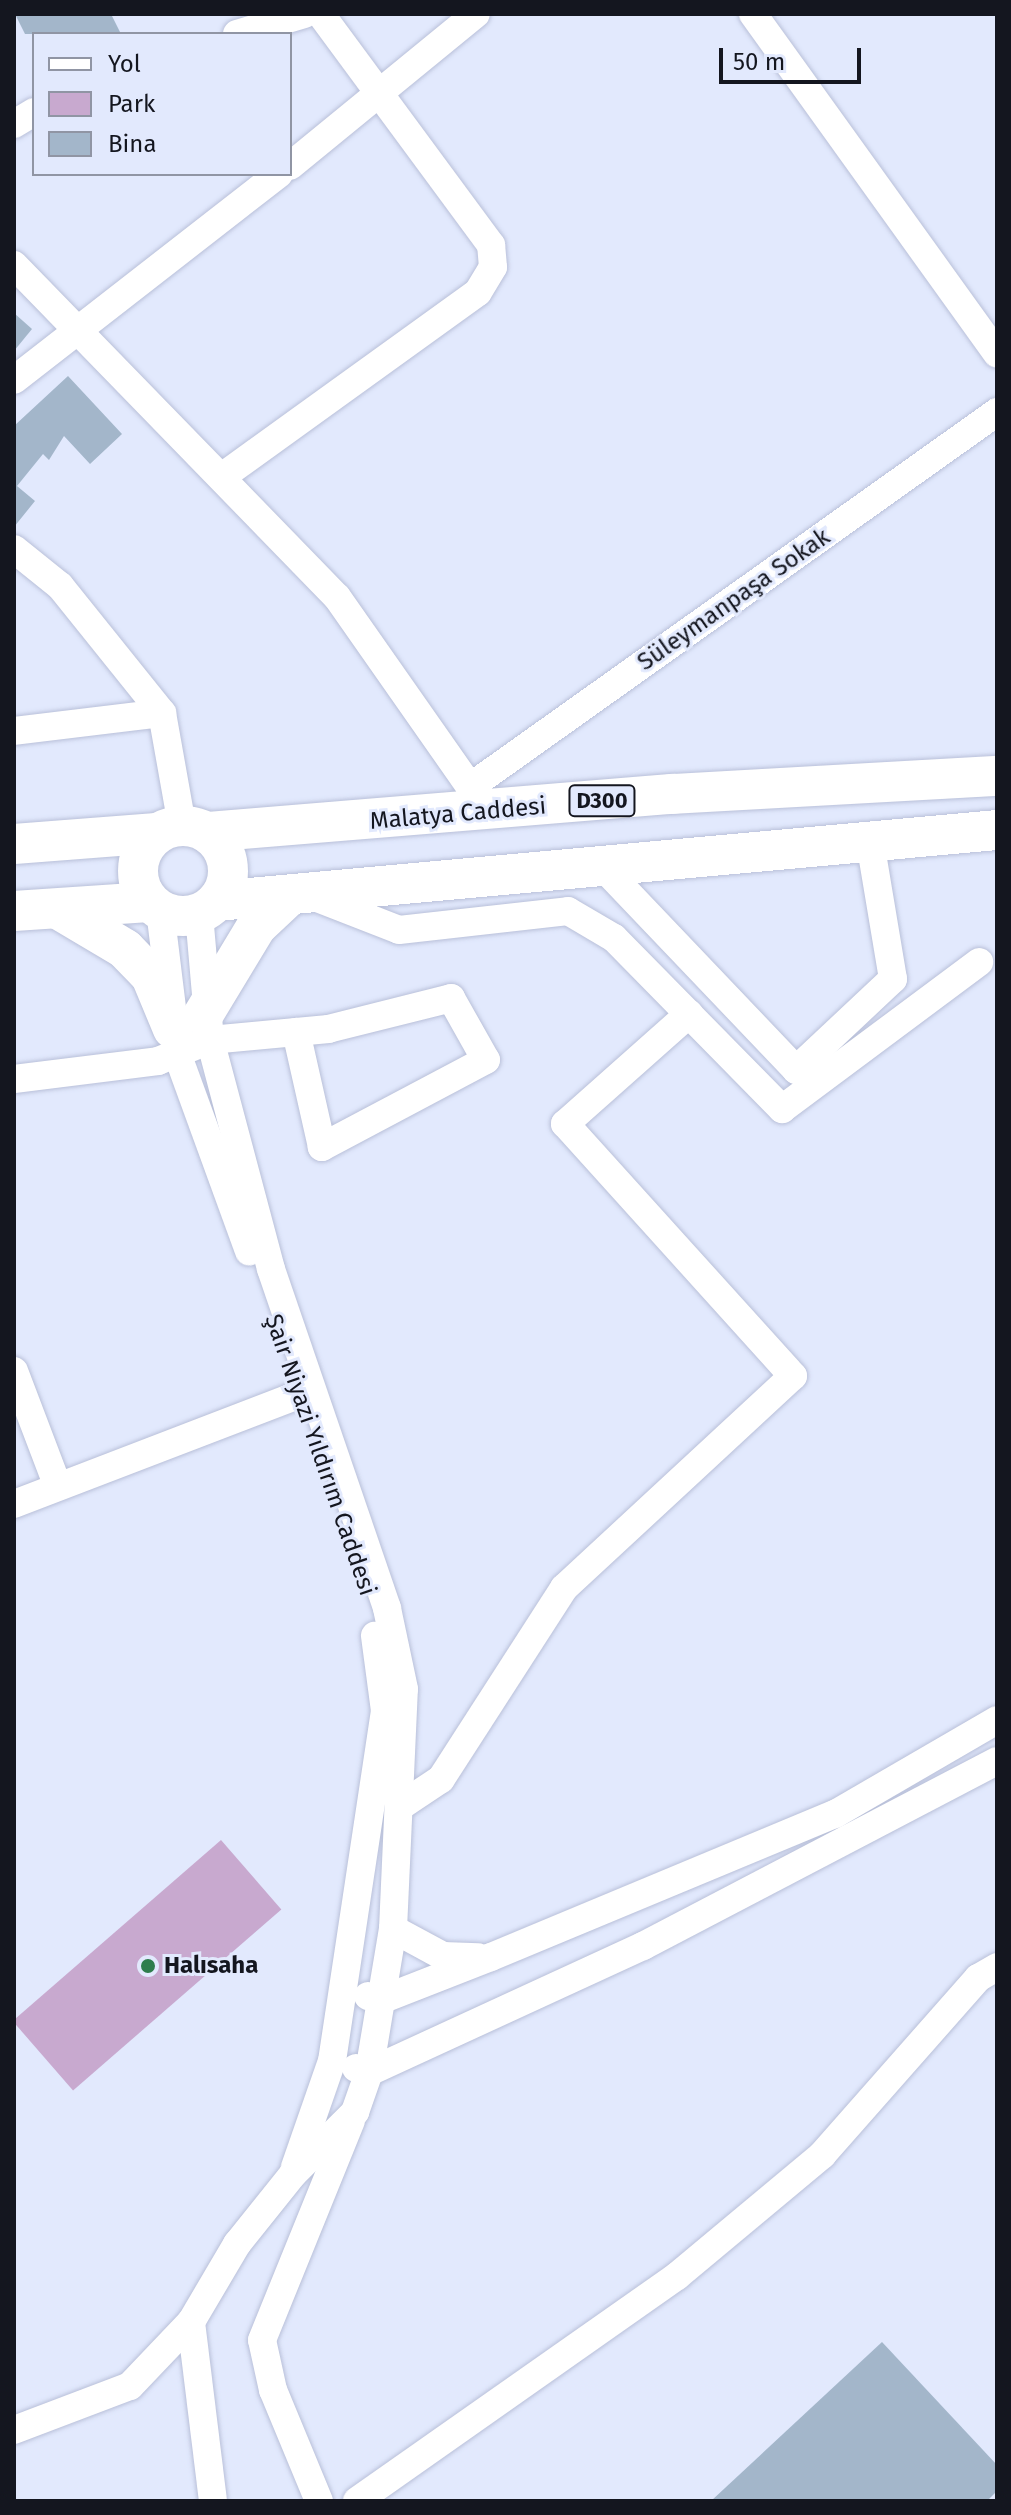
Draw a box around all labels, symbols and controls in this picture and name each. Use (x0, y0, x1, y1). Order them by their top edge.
legend (32, 32, 292, 176)
scale bar (723, 32, 865, 82)
text: 50 m (733, 48, 785, 76)
text: Yol (108, 50, 141, 78)
text: Park (108, 90, 155, 118)
text: Bina (108, 130, 156, 158)
street label: Süleymanpaşa Sokak (632, 523, 836, 677)
road number: D300 (568, 783, 636, 819)
street label: Malatya Caddesi (369, 792, 547, 836)
street label: Şair Niyazi Yıldırım Caddesi (258, 1311, 382, 1599)
place label: Halısaha (164, 1952, 258, 1980)
marker: Halısaha (139, 1957, 157, 1975)

